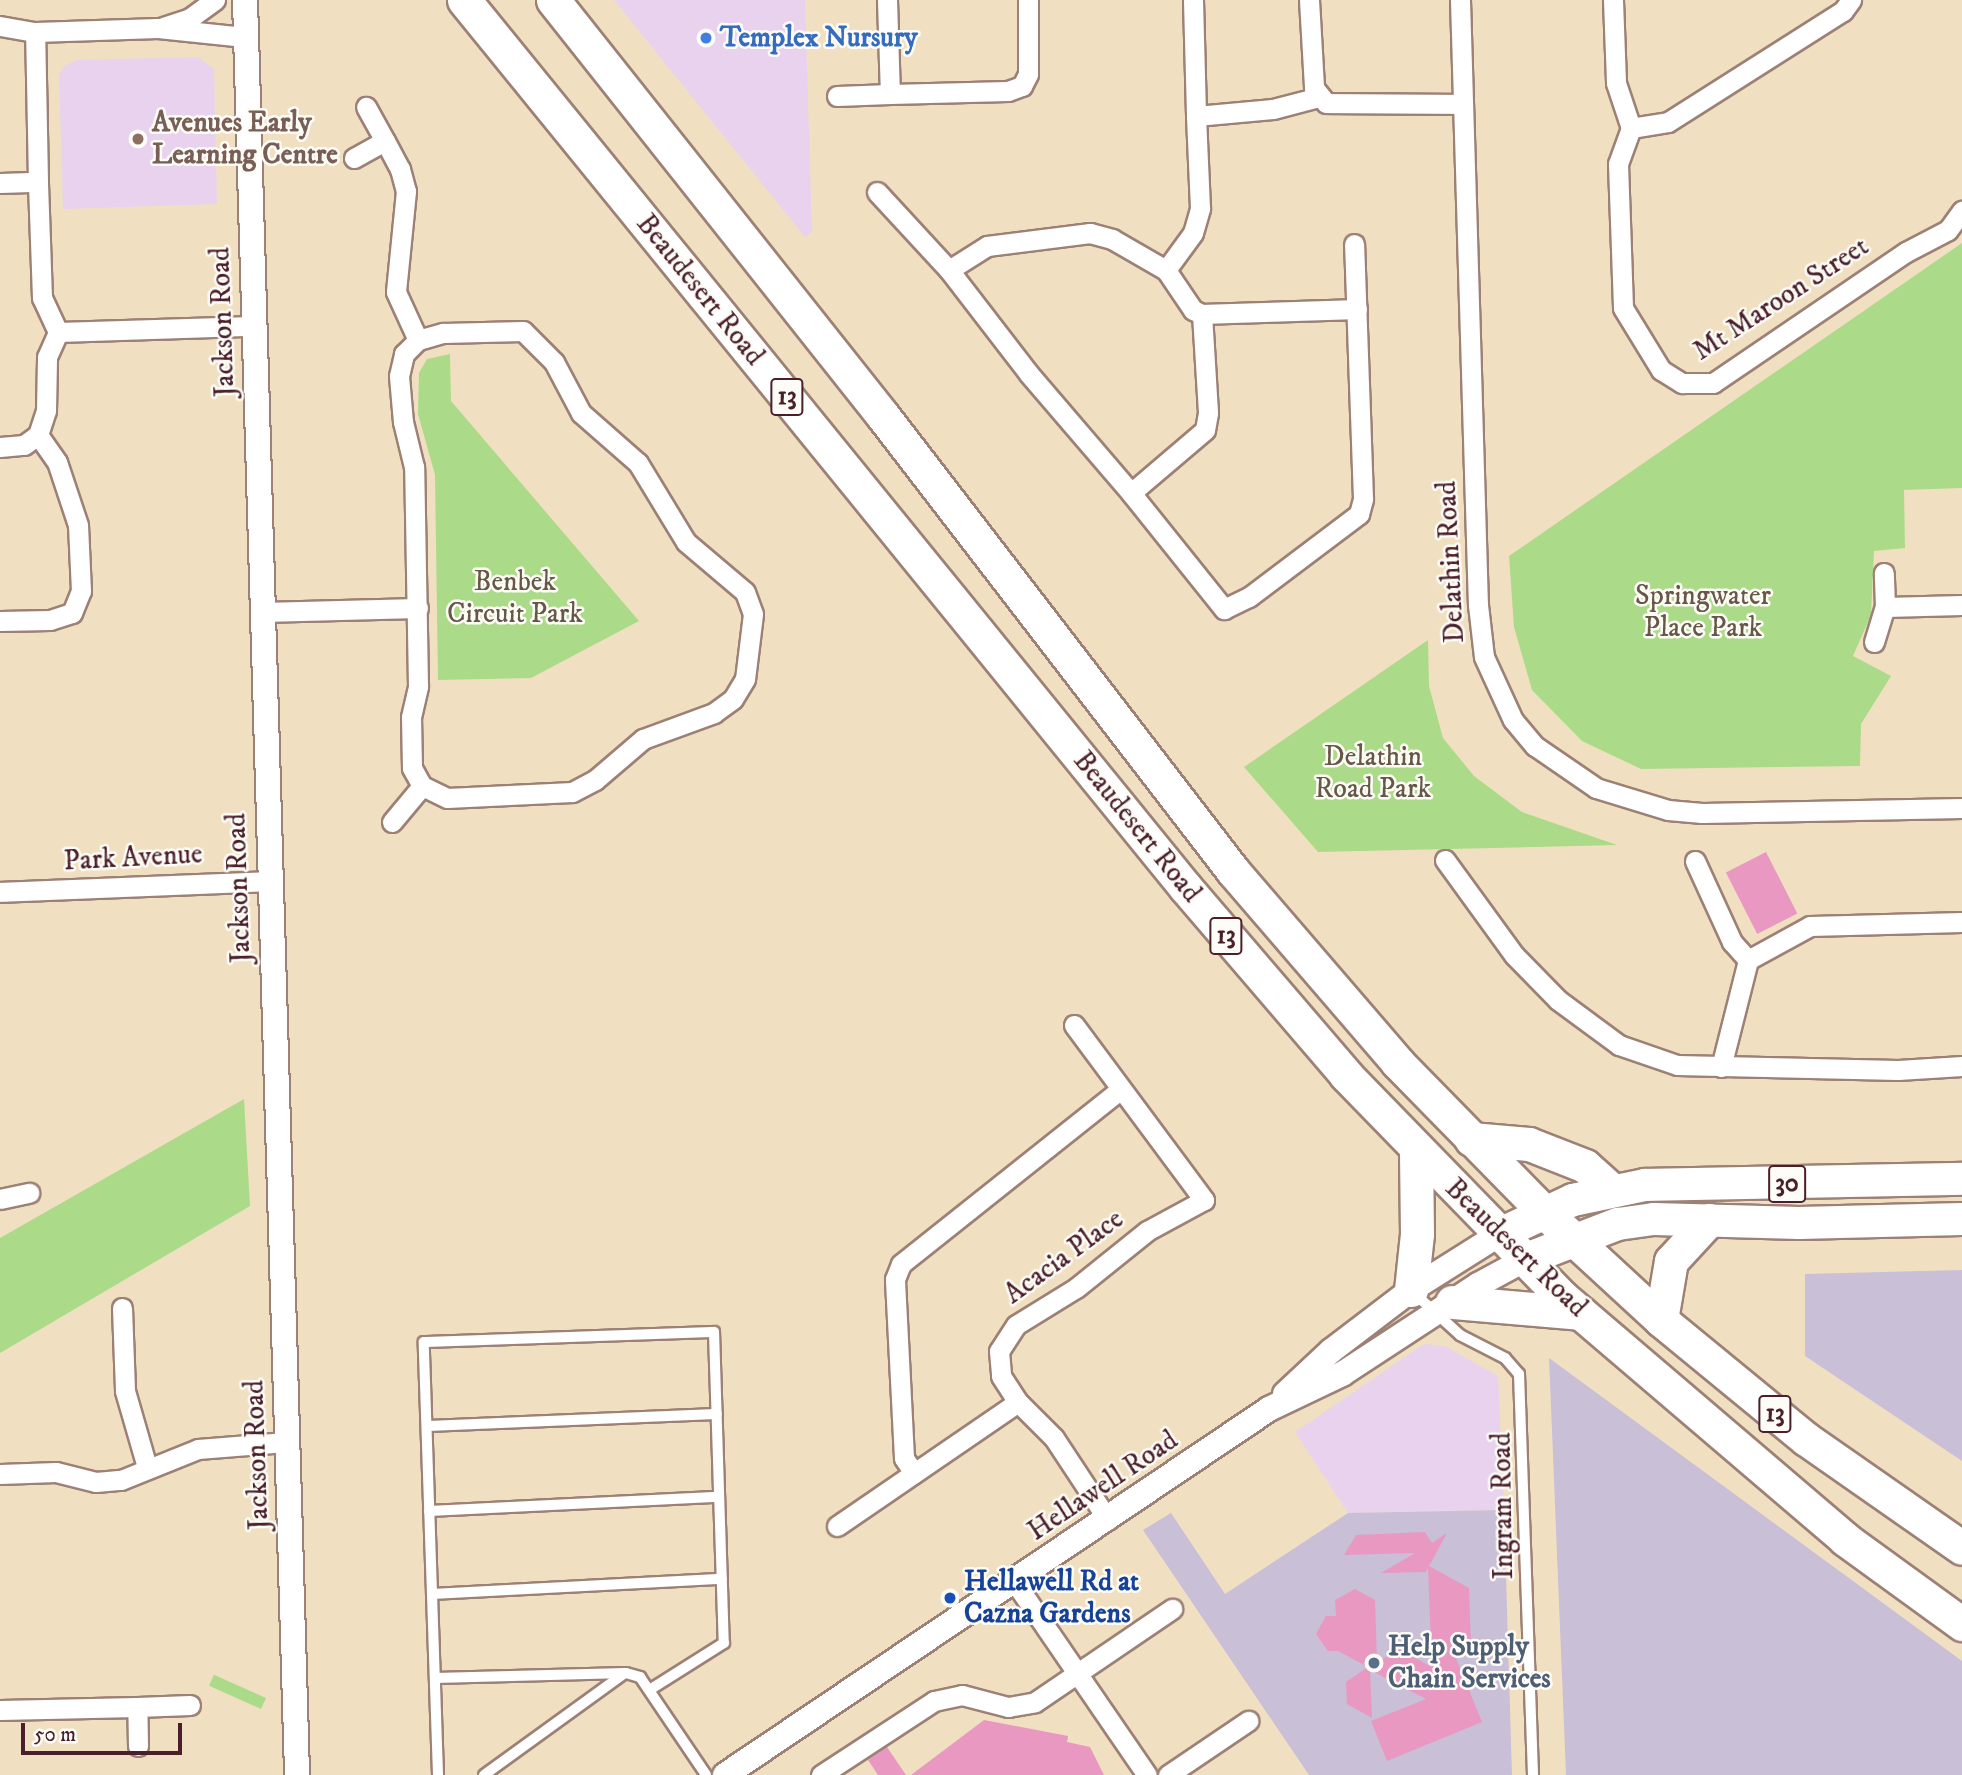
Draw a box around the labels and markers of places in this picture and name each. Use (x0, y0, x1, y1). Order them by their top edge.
place label: Templex Nursury (720, 21, 917, 55)
marker: Templex Nursury (698, 30, 714, 46)
place label: Avenues Early Learning Centre (152, 106, 338, 172)
marker: Avenues Early Learning Centre (130, 131, 146, 147)
place label: Hellawell Rd at Cazna Gardens (964, 1565, 1139, 1631)
marker: Hellawell Rd at Cazna Gardens (942, 1590, 958, 1606)
place label: Help Supply Chain Services (1388, 1630, 1551, 1696)
marker: Help Supply Chain Services (1366, 1655, 1382, 1671)

